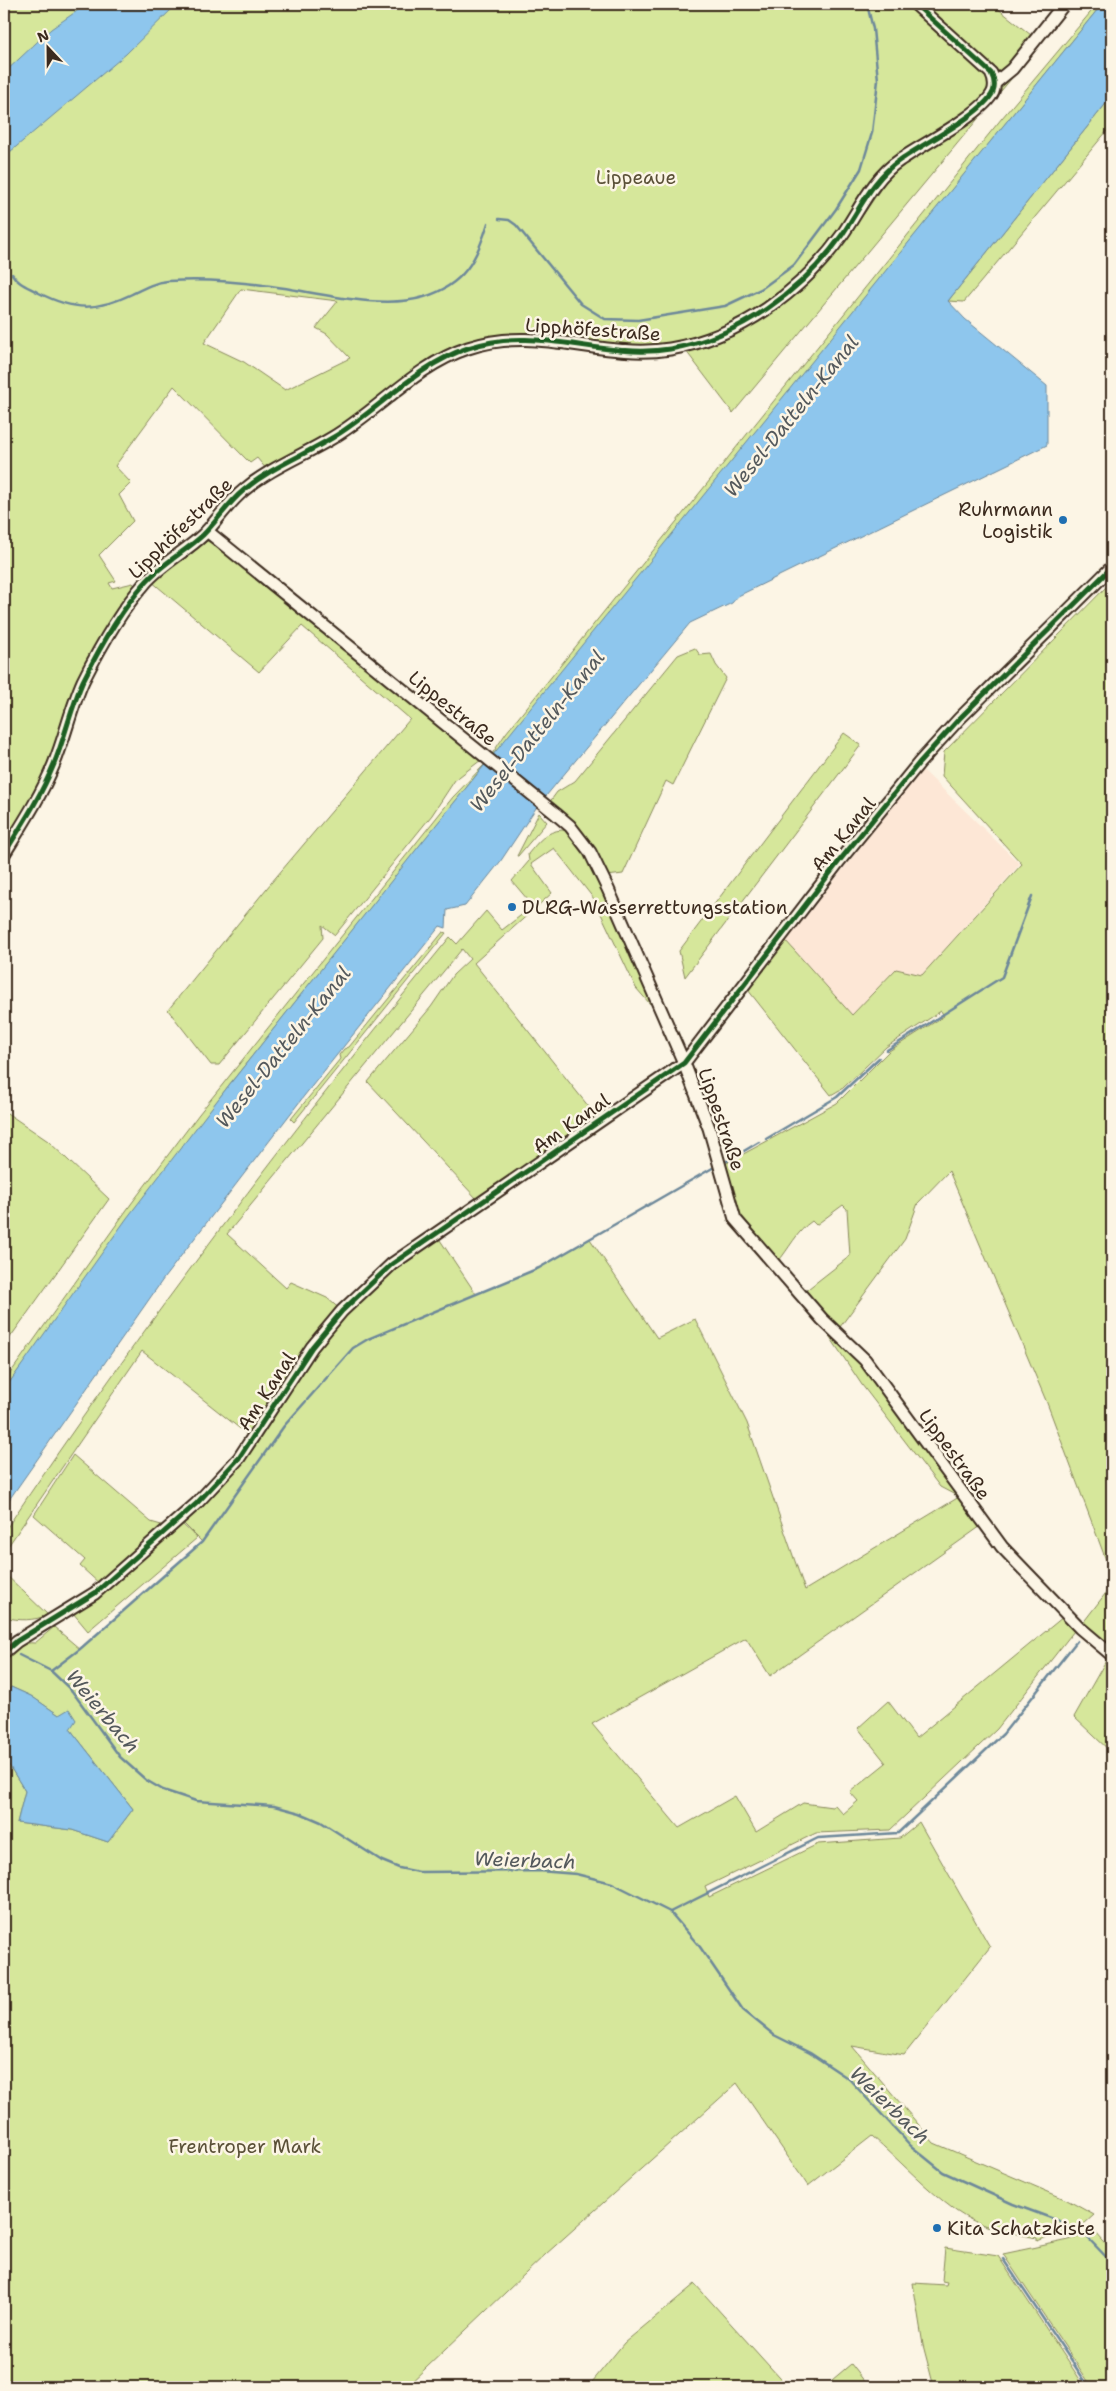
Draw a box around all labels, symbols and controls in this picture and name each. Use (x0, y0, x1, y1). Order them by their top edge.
north arrow (22, 22, 72, 72)
text: N (35, 26, 52, 46)
park label: Lippeaue (596, 165, 676, 190)
street label: Lipphöfestraße (524, 312, 662, 347)
water label: Wesel-Datteln-Kanal (718, 330, 864, 502)
street label: Lipphöfestraße (123, 472, 238, 585)
place label: Ruhrmann Logistik (958, 497, 1053, 544)
marker: Ruhrmann Logistik (1057, 514, 1069, 526)
water label: Wesel-Datteln-Kanal (464, 645, 610, 817)
street label: Lippestraße (403, 665, 502, 752)
street label: Am Kanal (806, 792, 881, 877)
place label: DLRG-Wasserrettungsstation (522, 895, 787, 920)
marker: DLRG-Wasserrettungsstation (506, 901, 518, 913)
water label: Wesel-Datteln-Kanal (210, 961, 356, 1133)
street label: Lippestraße (692, 1065, 751, 1174)
street label: Am Kanal (528, 1087, 615, 1159)
street label: Am Kanal (232, 1347, 301, 1435)
street label: Lippestraße (913, 1404, 996, 1505)
water label: Weierbach (60, 1664, 146, 1758)
water label: Weierbach (474, 1845, 576, 1875)
water label: Weierbach (844, 2060, 936, 2150)
park label: Frentroper Mark (169, 2134, 321, 2159)
place label: Kita Schatzkiste (947, 2216, 1095, 2241)
marker: Kita Schatzkiste (931, 2222, 943, 2234)

